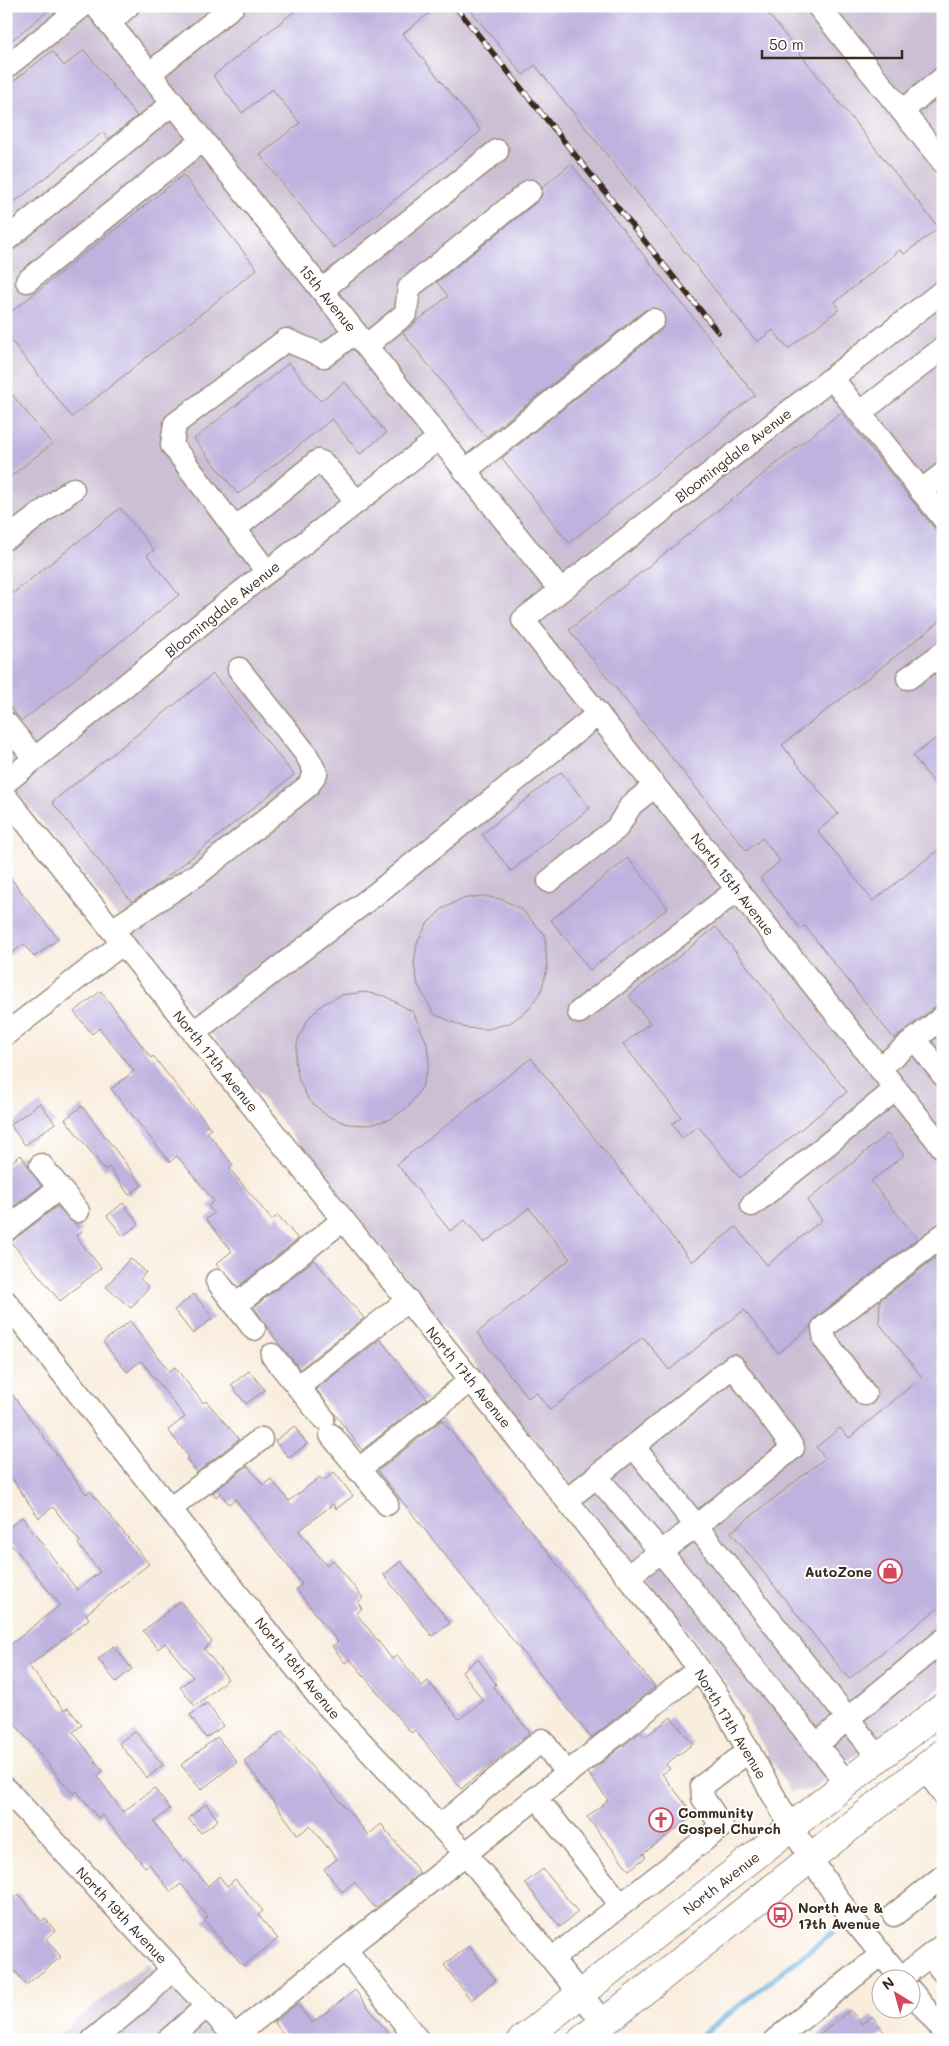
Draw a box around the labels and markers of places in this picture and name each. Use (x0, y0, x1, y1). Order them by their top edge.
shop icon: AutoZone (877, 1558, 903, 1584)
place label: AutoZone (805, 1562, 872, 1581)
place label: Community Gospel Church (678, 1803, 781, 1838)
church icon: Community Gospel Church (648, 1807, 674, 1833)
place label: North Ave & 17th Avenue (798, 1898, 884, 1933)
bus stop icon: North Ave & 17th Avenue (767, 1902, 793, 1928)

